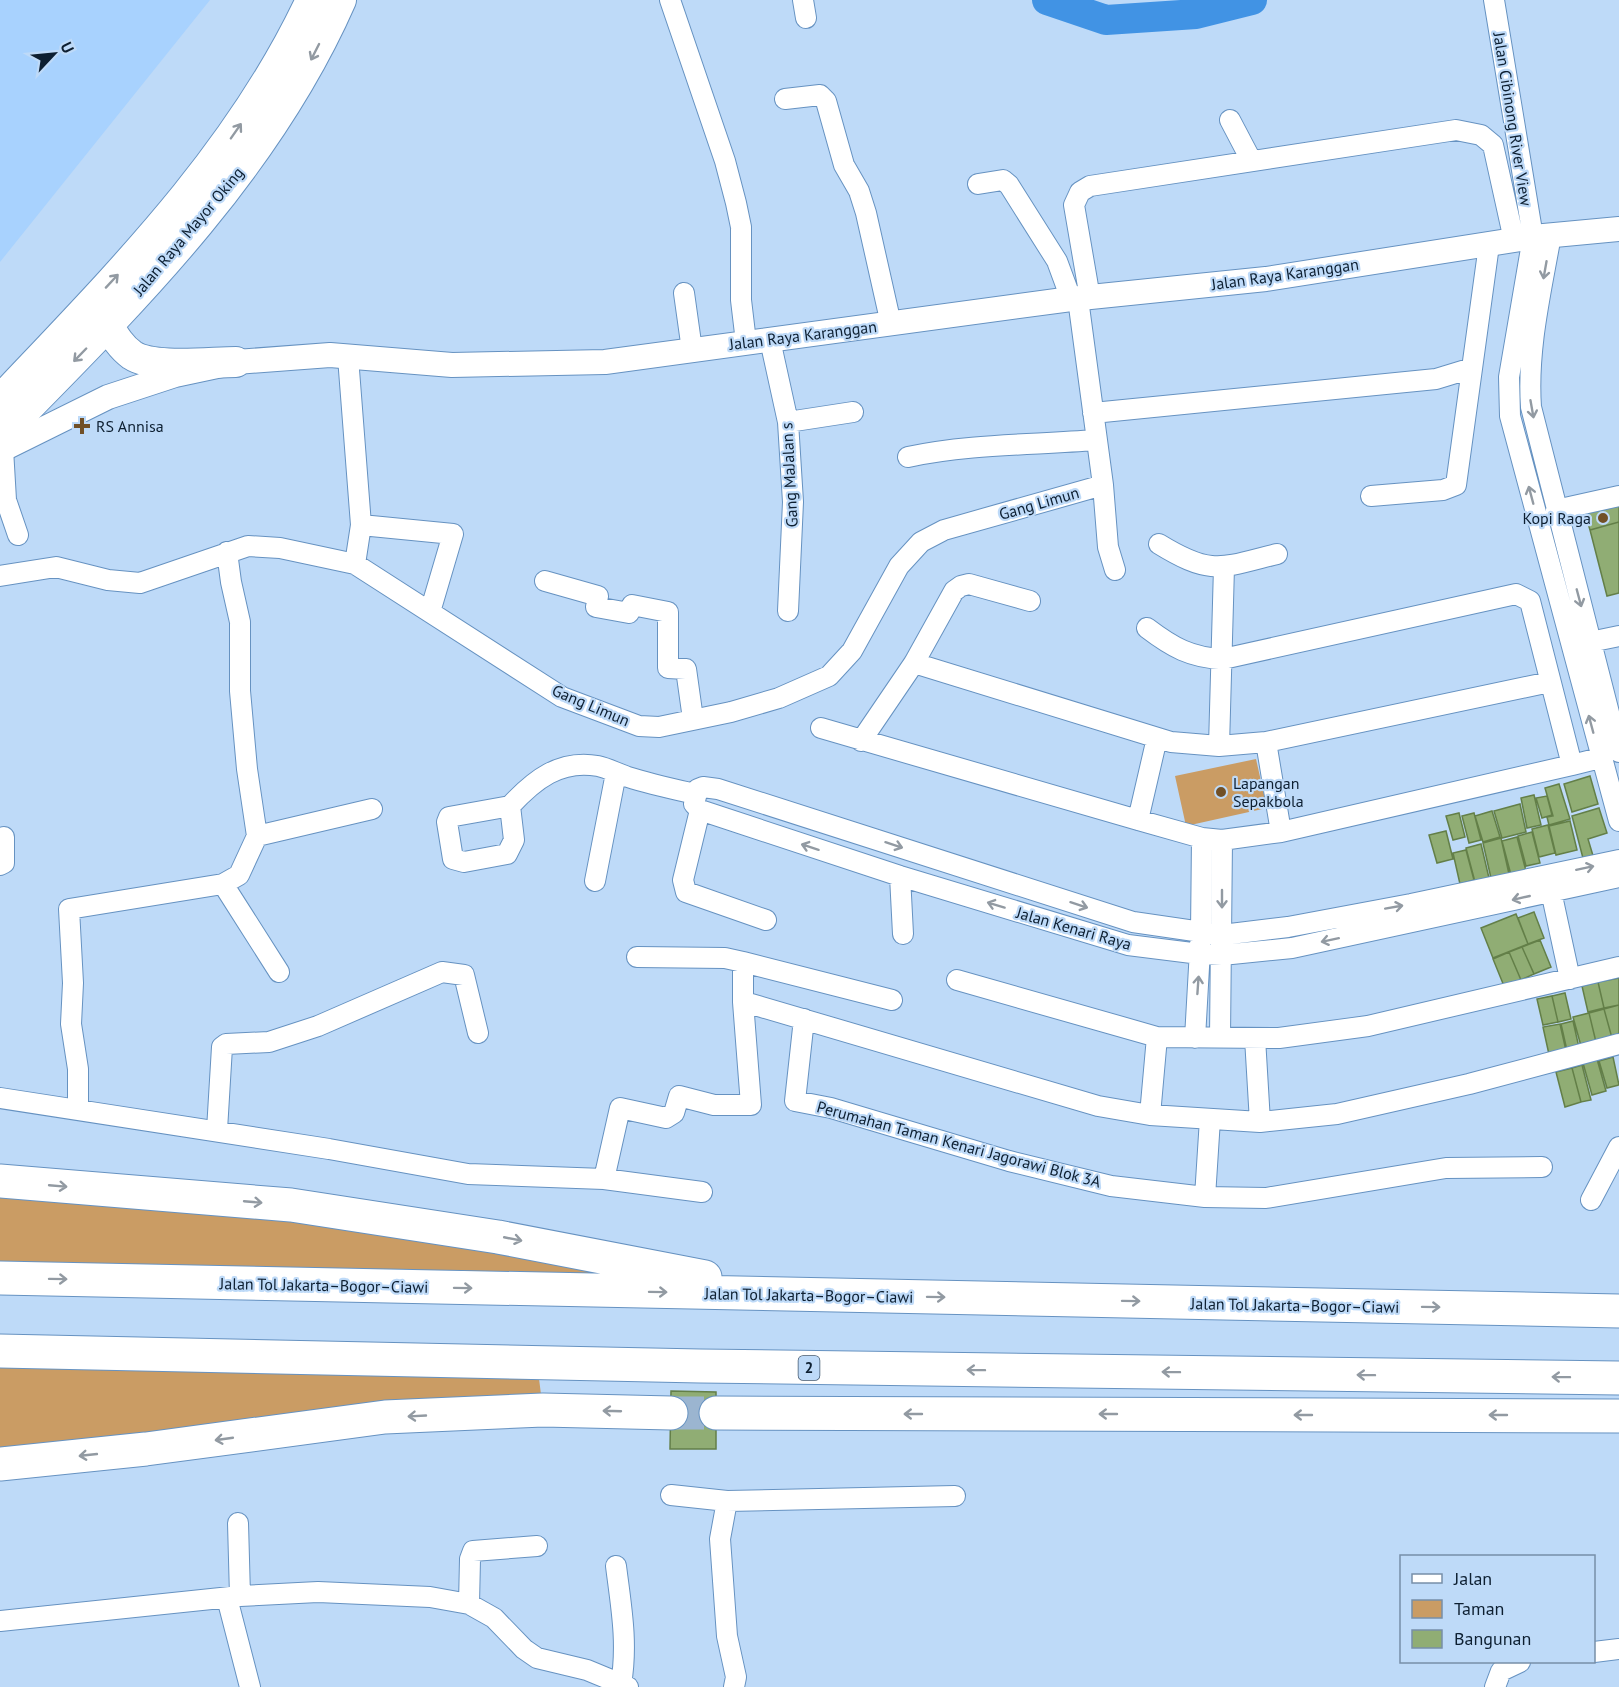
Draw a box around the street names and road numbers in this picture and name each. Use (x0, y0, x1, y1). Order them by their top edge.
street label: Jalan Cibinong River View (1489, 30, 1537, 207)
street label: Jalan Raya Mayor Oking (128, 163, 248, 300)
street label: Jalan Raya Karanggan (1209, 254, 1360, 294)
street label: Jalan Raya Karanggan (727, 316, 878, 354)
street label: Gang MaJalan s (776, 422, 802, 528)
street label: Gang Limun (997, 482, 1081, 524)
street label: Gang Limun (549, 680, 633, 730)
street label: Jalan Kenari Raya (1013, 902, 1134, 954)
street label: Perumahan Taman Kenari Jagorawi Blok 3A (815, 1096, 1104, 1192)
street label: Jalan Tol Jakarta–Bogor–Ciawi (219, 1273, 428, 1297)
street label: Jalan Tol Jakarta–Bogor–Ciawi (704, 1283, 913, 1307)
street label: Jalan Tol Jakarta–Bogor–Ciawi (1190, 1293, 1399, 1317)
road number: 2 (798, 1356, 820, 1380)

